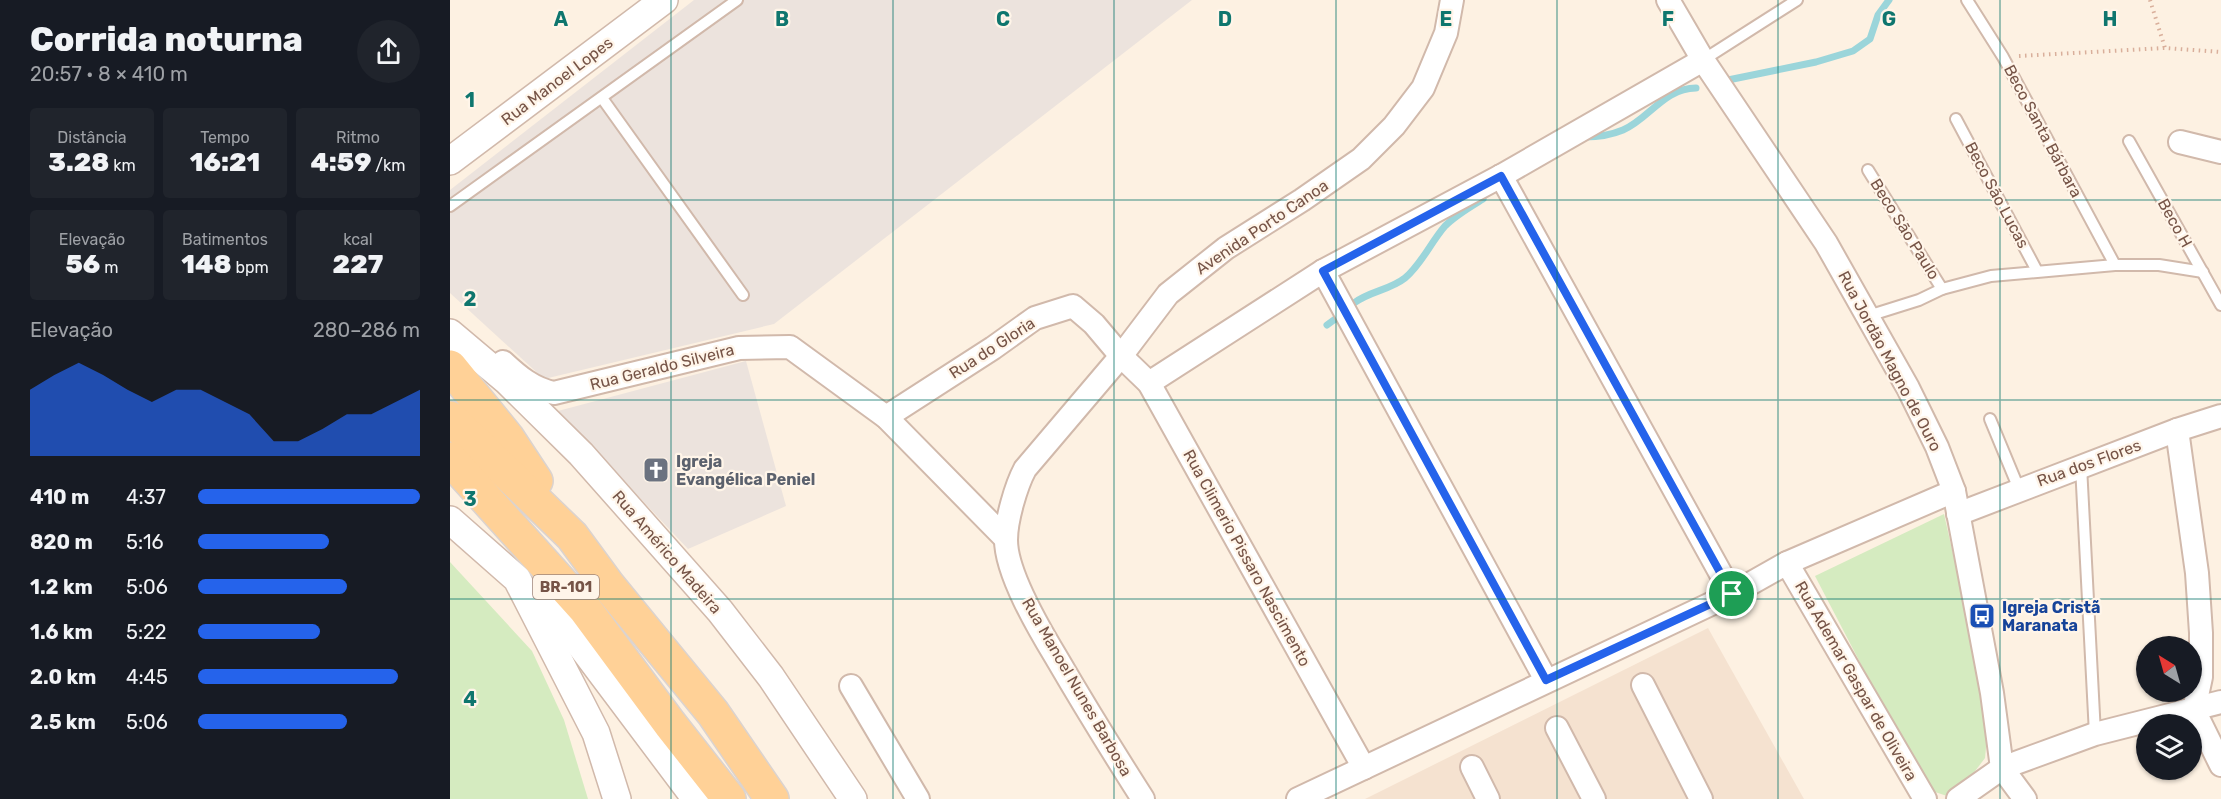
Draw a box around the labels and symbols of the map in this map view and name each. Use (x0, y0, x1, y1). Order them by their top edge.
text: A (554, 7, 569, 31)
text: B (775, 7, 789, 31)
text: C (996, 7, 1010, 31)
text: D (1218, 7, 1232, 31)
text: E (1440, 7, 1452, 31)
text: F (1662, 7, 1674, 31)
text: G (1882, 7, 1896, 31)
text: H (2103, 7, 2117, 31)
street label: Rua Manoel Lopes (497, 33, 617, 129)
street label: Beco Santa Bárbara (2000, 61, 2086, 201)
text: 1 (465, 88, 475, 112)
street label: Beco São Lucas (1961, 139, 2033, 251)
street label: Beco São Paulo (1866, 175, 1944, 283)
street label: Avenida Porto Canoa (1192, 176, 1332, 278)
street label: Beco H (2154, 195, 2196, 251)
street label: Rua Jordão Magno de Ouro (1834, 268, 1946, 454)
text: 2 (464, 287, 477, 311)
street label: Rua do Gloria (946, 313, 1038, 383)
street label: Rua Geraldo Silveira (588, 340, 736, 394)
street label: Rua dos Flores (2034, 435, 2144, 491)
street label: Rua Climerio Pissaro Nascimento (1179, 446, 1315, 670)
place label: Igreja Evangélica Peniel (676, 452, 815, 489)
church icon: Igreja Evangélica Peniel (641, 455, 671, 485)
text: 3 (463, 487, 477, 511)
street label: Rua Américo Madeira (608, 487, 726, 617)
pin (1706, 568, 1757, 619)
road number: BR-101 (533, 575, 599, 599)
street label: Rua Ademar Gaspar de Oliveira (1791, 578, 1921, 784)
street label: Rua Manoel Nunes Barbosa (1018, 594, 1136, 780)
place label: Igreja Cristã Maranata (2002, 598, 2101, 635)
bus stop icon: Igreja Cristã Maranata (1967, 601, 1997, 631)
north arrow (2136, 636, 2202, 702)
text: 4 (463, 687, 477, 711)

